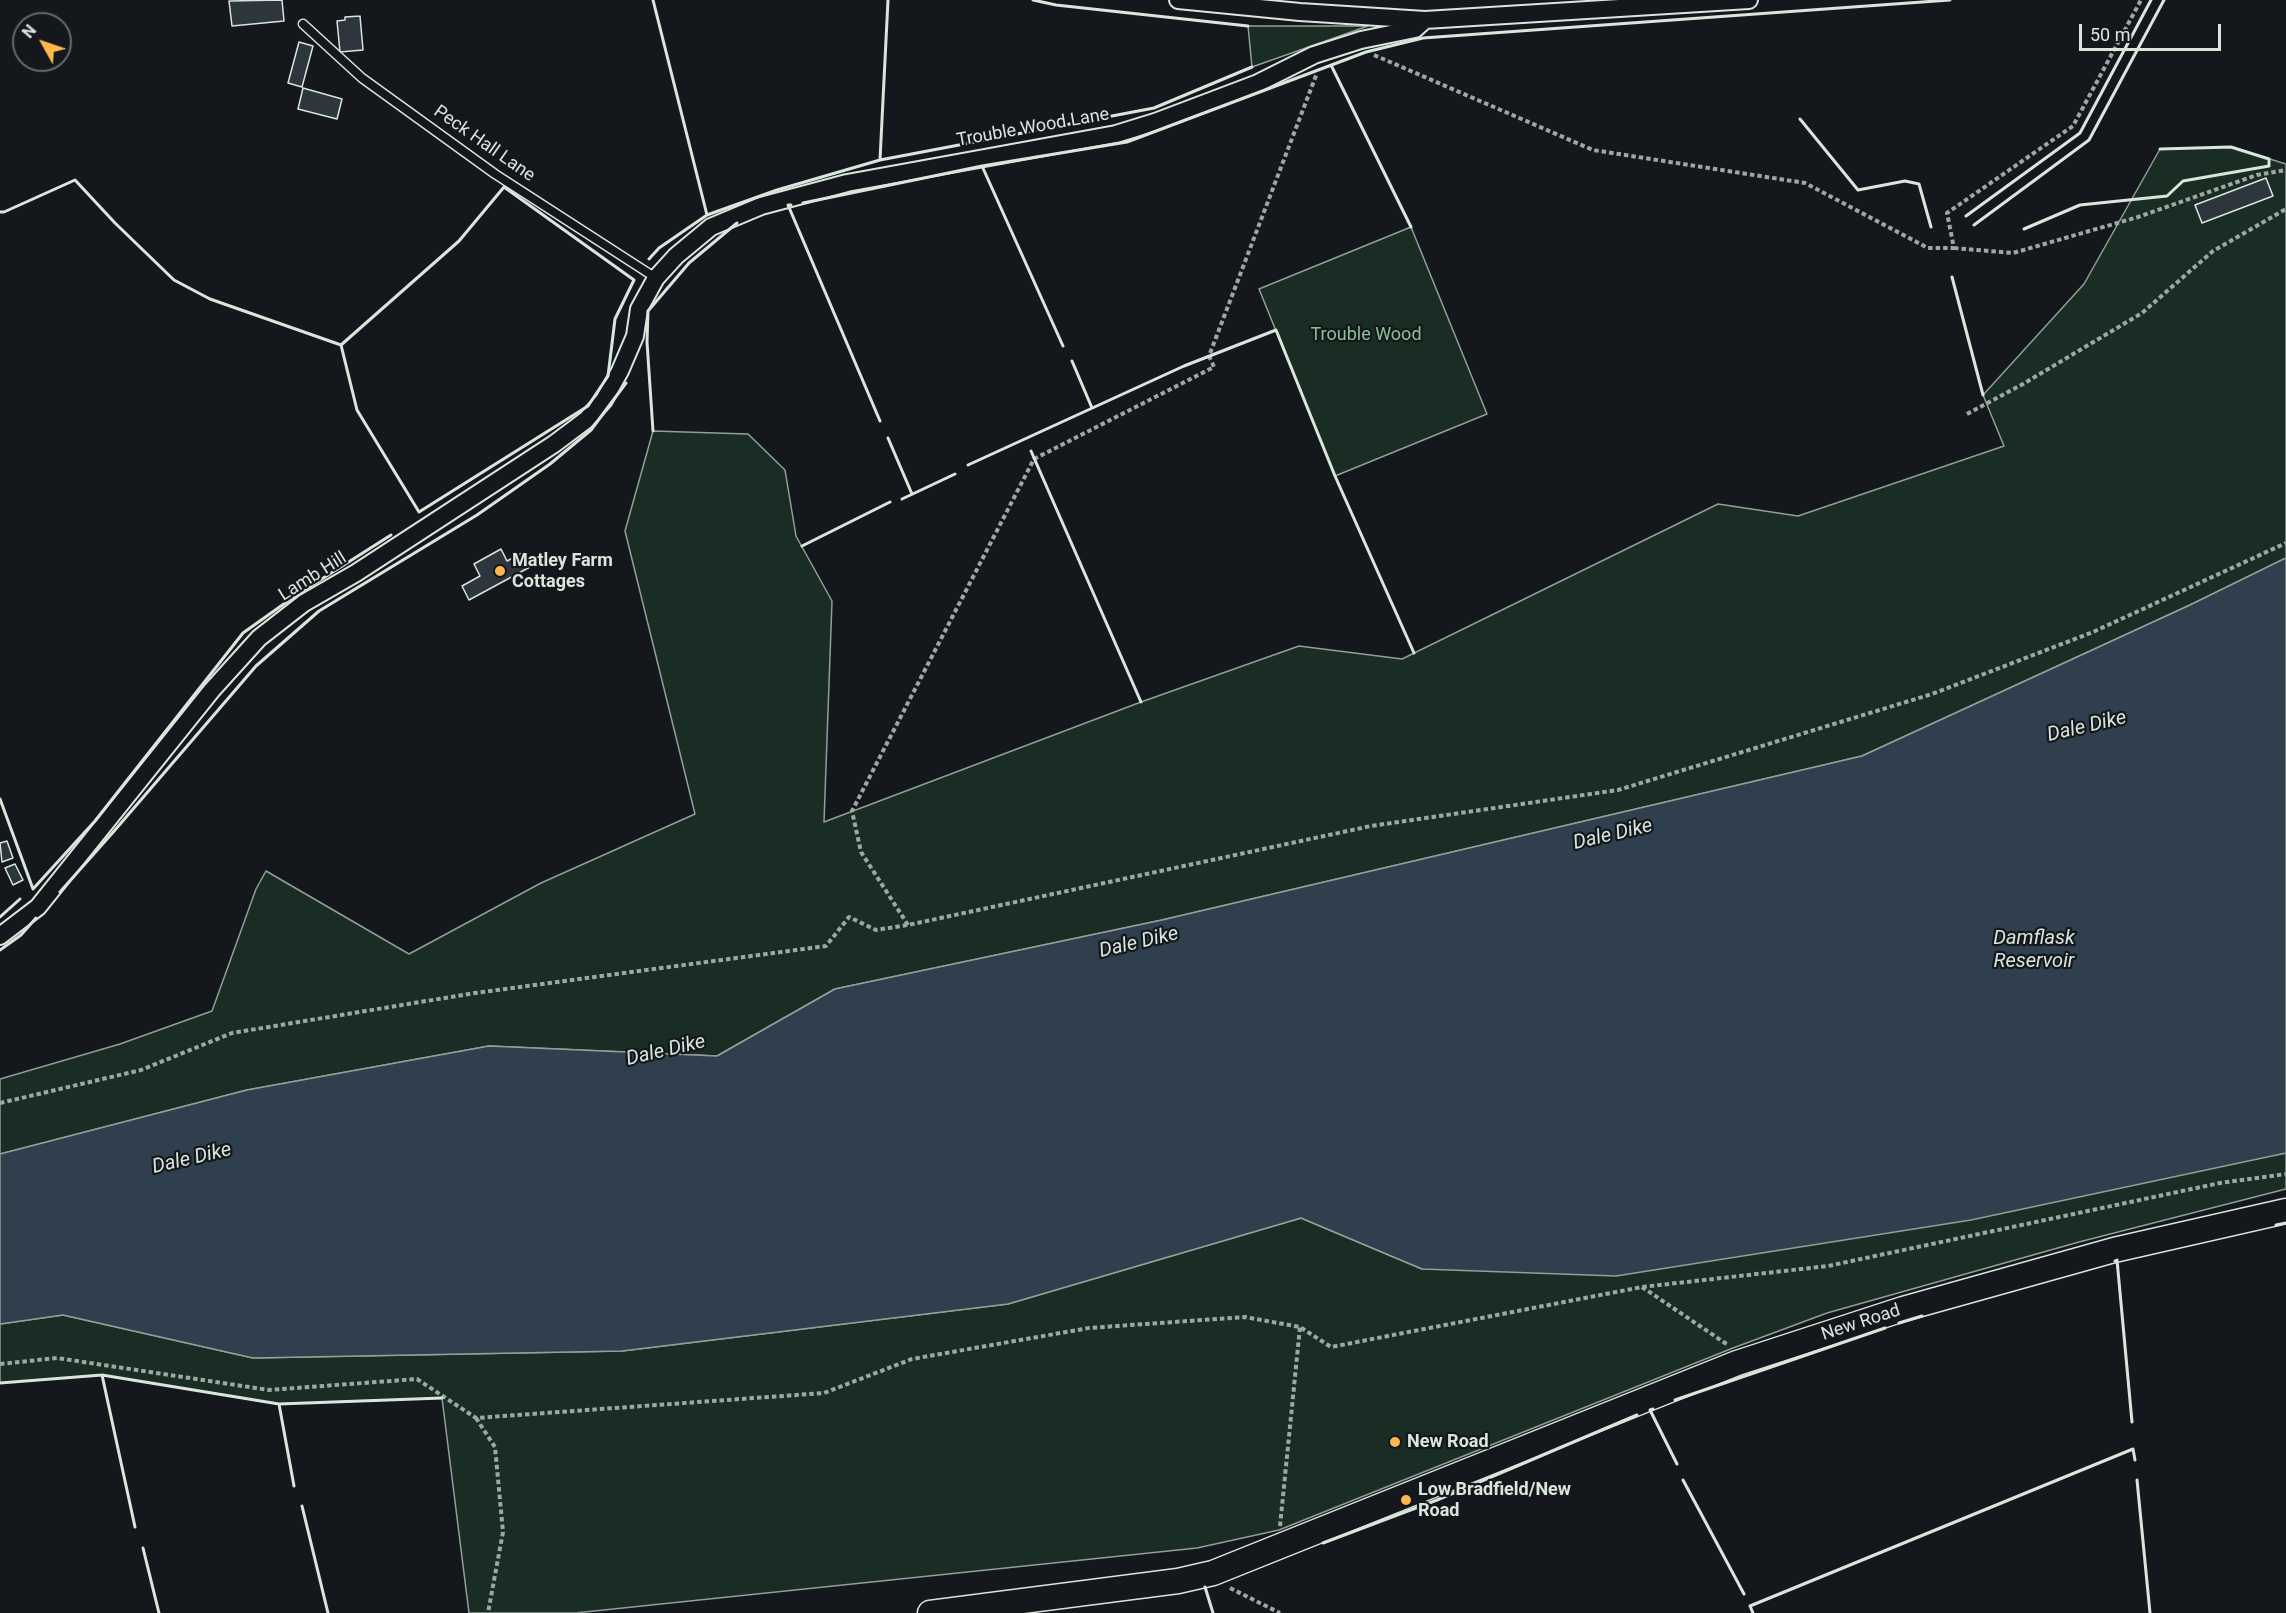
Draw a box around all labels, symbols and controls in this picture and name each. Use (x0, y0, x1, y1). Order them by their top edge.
north arrow (12, 12, 72, 72)
scale bar (2082, 12, 2224, 50)
text: N (18, 21, 40, 42)
text: 50 m (2090, 24, 2130, 45)
street label: Peck Hall Lane (429, 101, 539, 187)
street label: Trouble Wood Lane (955, 104, 1111, 152)
park label: Trouble Wood (1310, 324, 1422, 346)
street label: Lamb Hill (275, 548, 351, 606)
place label: Matley Farm Cottages (512, 550, 613, 592)
marker: Matley Farm Cottages (493, 564, 507, 578)
water label: Dale Dike (2045, 706, 2129, 748)
water label: Dale Dike (1571, 814, 1655, 856)
water label: Dale Dike (1097, 922, 1181, 964)
water label: Damflask Reservoir (1993, 927, 2075, 974)
water label: Dale Dike (624, 1030, 708, 1072)
water label: Dale Dike (150, 1138, 234, 1180)
street label: New Road (1819, 1300, 1903, 1346)
place label: New Road (1407, 1431, 1489, 1453)
marker: New Road (1388, 1435, 1402, 1449)
place label: Low Bradfield/New Road (1418, 1479, 1571, 1522)
marker: Low Bradfield/New Road (1399, 1493, 1413, 1507)

